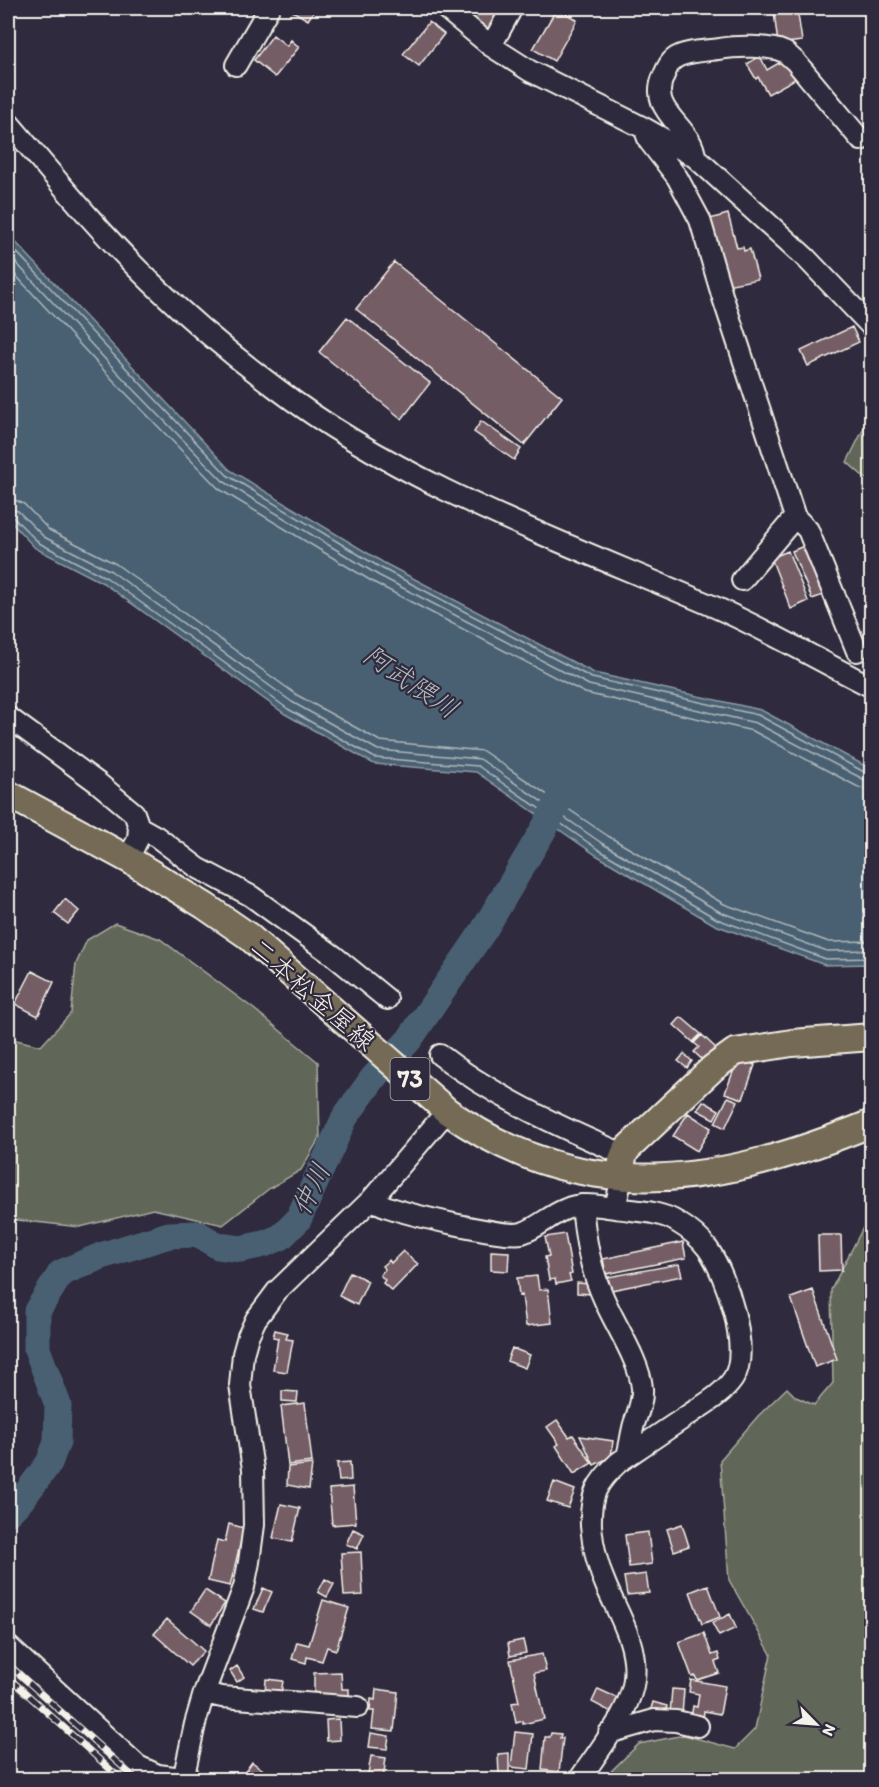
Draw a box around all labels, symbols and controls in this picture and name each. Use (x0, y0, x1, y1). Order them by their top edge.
water label: 阿武隈川 (357, 638, 465, 725)
street label: 二本松金屋線 (244, 931, 382, 1057)
road number: 73 (390, 1058, 430, 1100)
water label: 仲川 (284, 1157, 337, 1220)
north arrow (786, 1694, 846, 1754)
text: N (818, 1721, 840, 1739)

